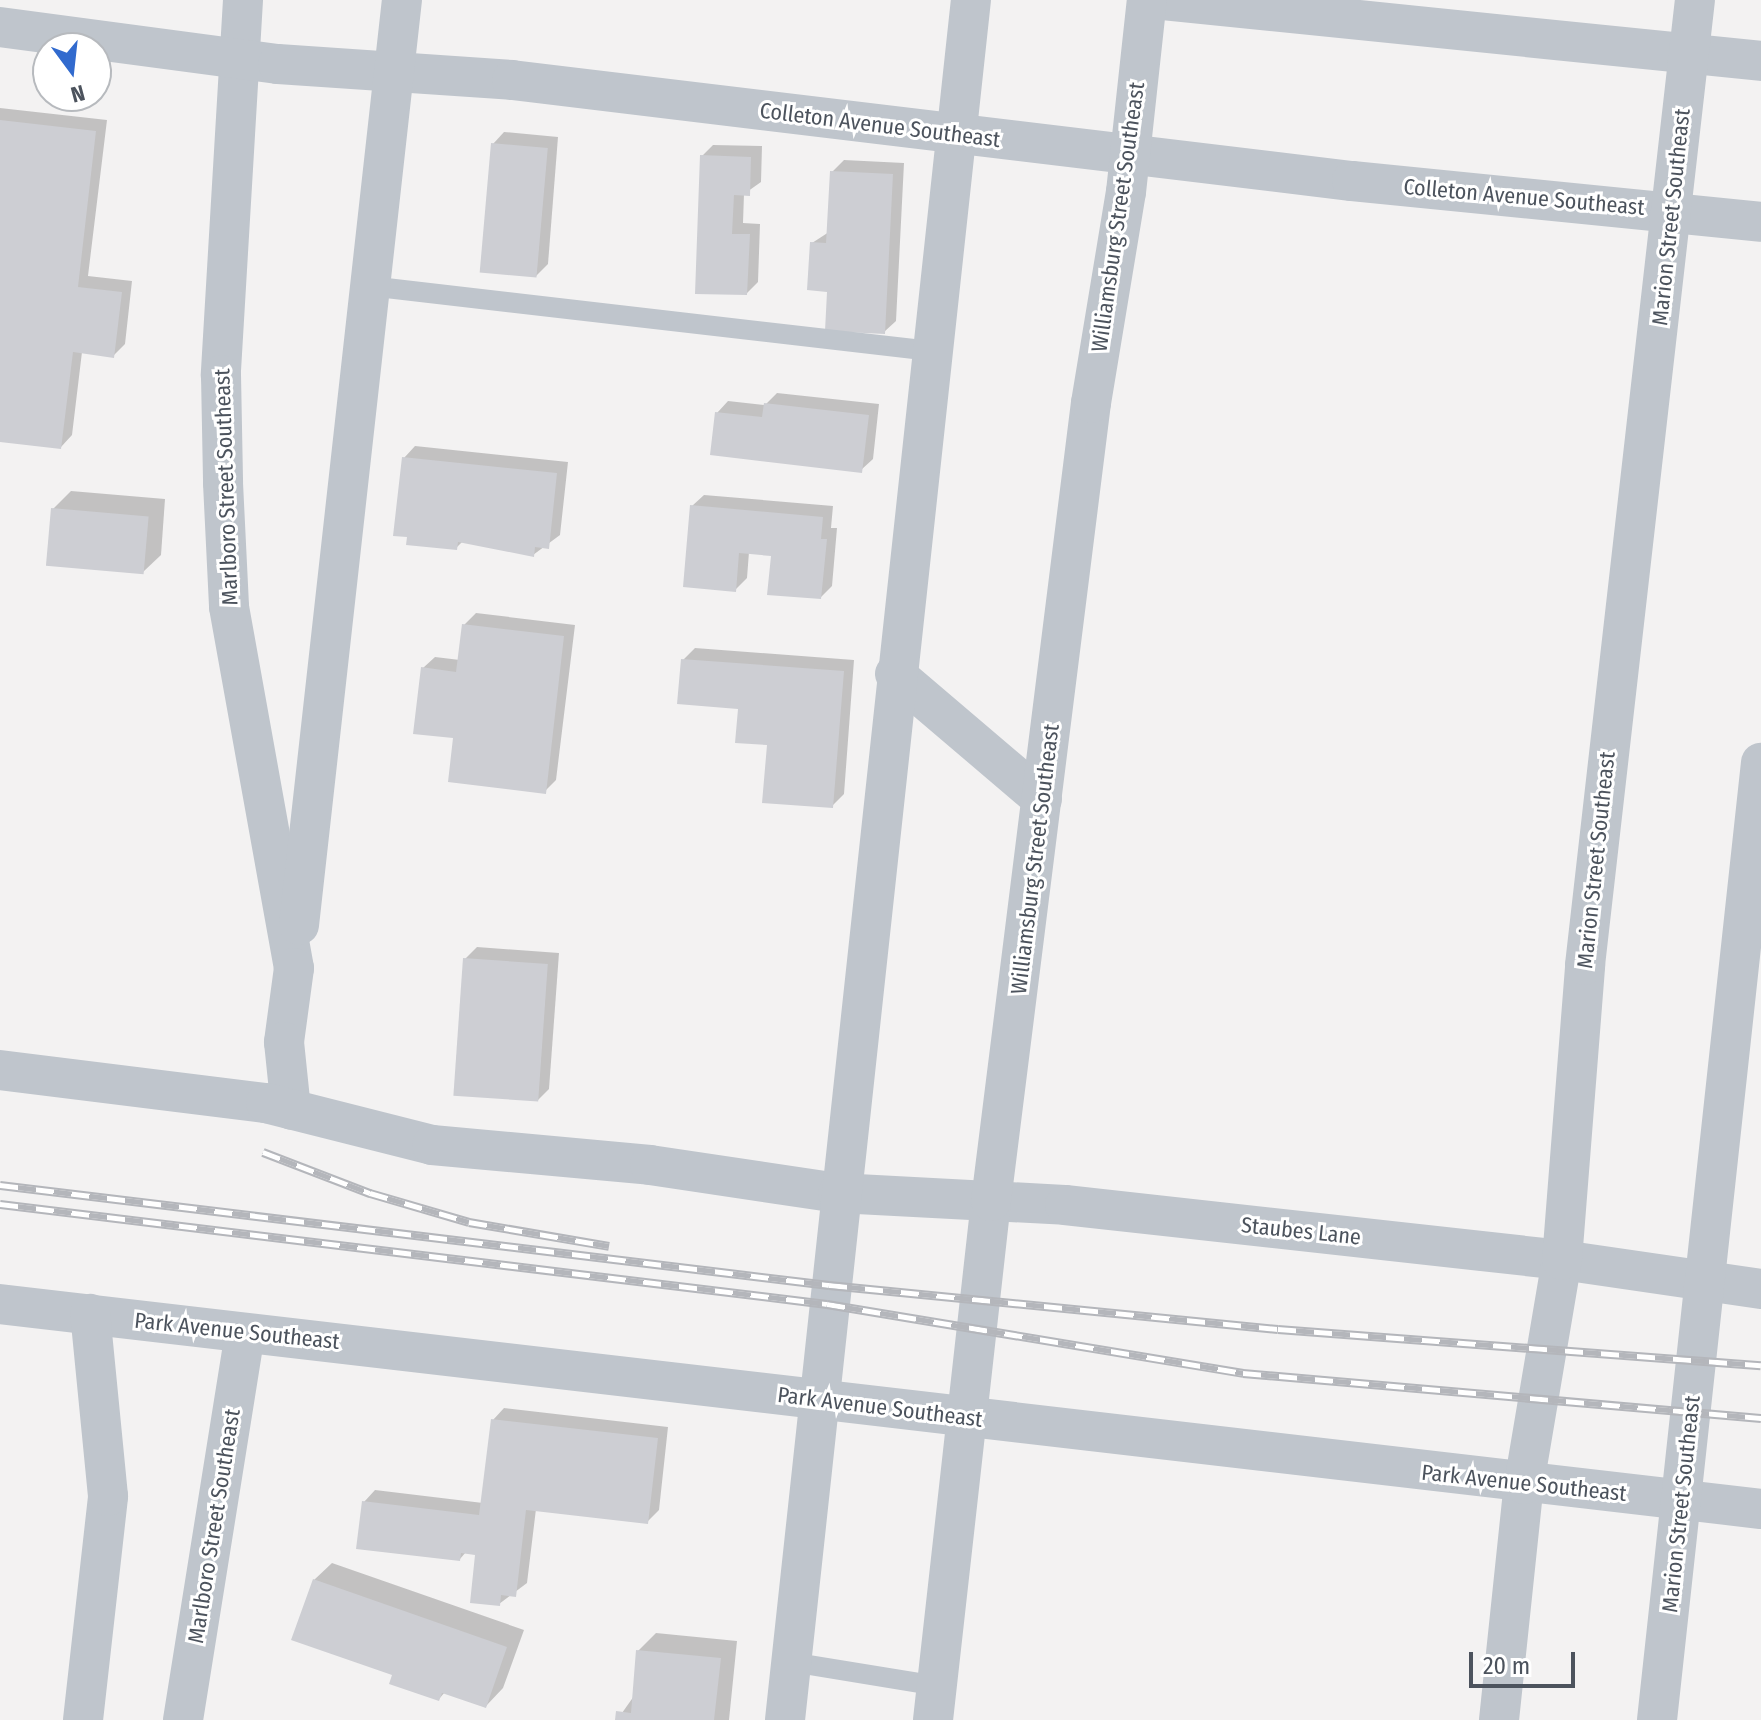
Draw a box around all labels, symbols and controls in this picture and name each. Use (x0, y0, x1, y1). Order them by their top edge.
north arrow (32, 32, 112, 112)
text: N (68, 79, 88, 108)
street label: Williamsburg Street Southeast (1086, 80, 1150, 354)
street label: Colleton Avenue Southeast (758, 97, 1002, 153)
street label: Marion Street Southeast (1646, 107, 1696, 327)
street label: Colleton Avenue Southeast (1402, 173, 1646, 221)
street label: Marlboro Street Southeast (209, 368, 243, 606)
street label: Williamsburg Street Southeast (1005, 722, 1065, 996)
street label: Marion Street Southeast (1571, 750, 1621, 970)
street label: Staubes Lane (1240, 1212, 1362, 1250)
street label: Park Avenue Southeast (133, 1307, 341, 1355)
street label: Park Avenue Southeast (776, 1381, 984, 1433)
street label: Marion Street Southeast (1656, 1394, 1706, 1614)
street label: Marlboro Street Southeast (182, 1407, 246, 1645)
street label: Park Avenue Southeast (1420, 1459, 1628, 1507)
scale bar (1473, 1636, 1579, 1686)
text: 20 m (1483, 1652, 1530, 1680)

